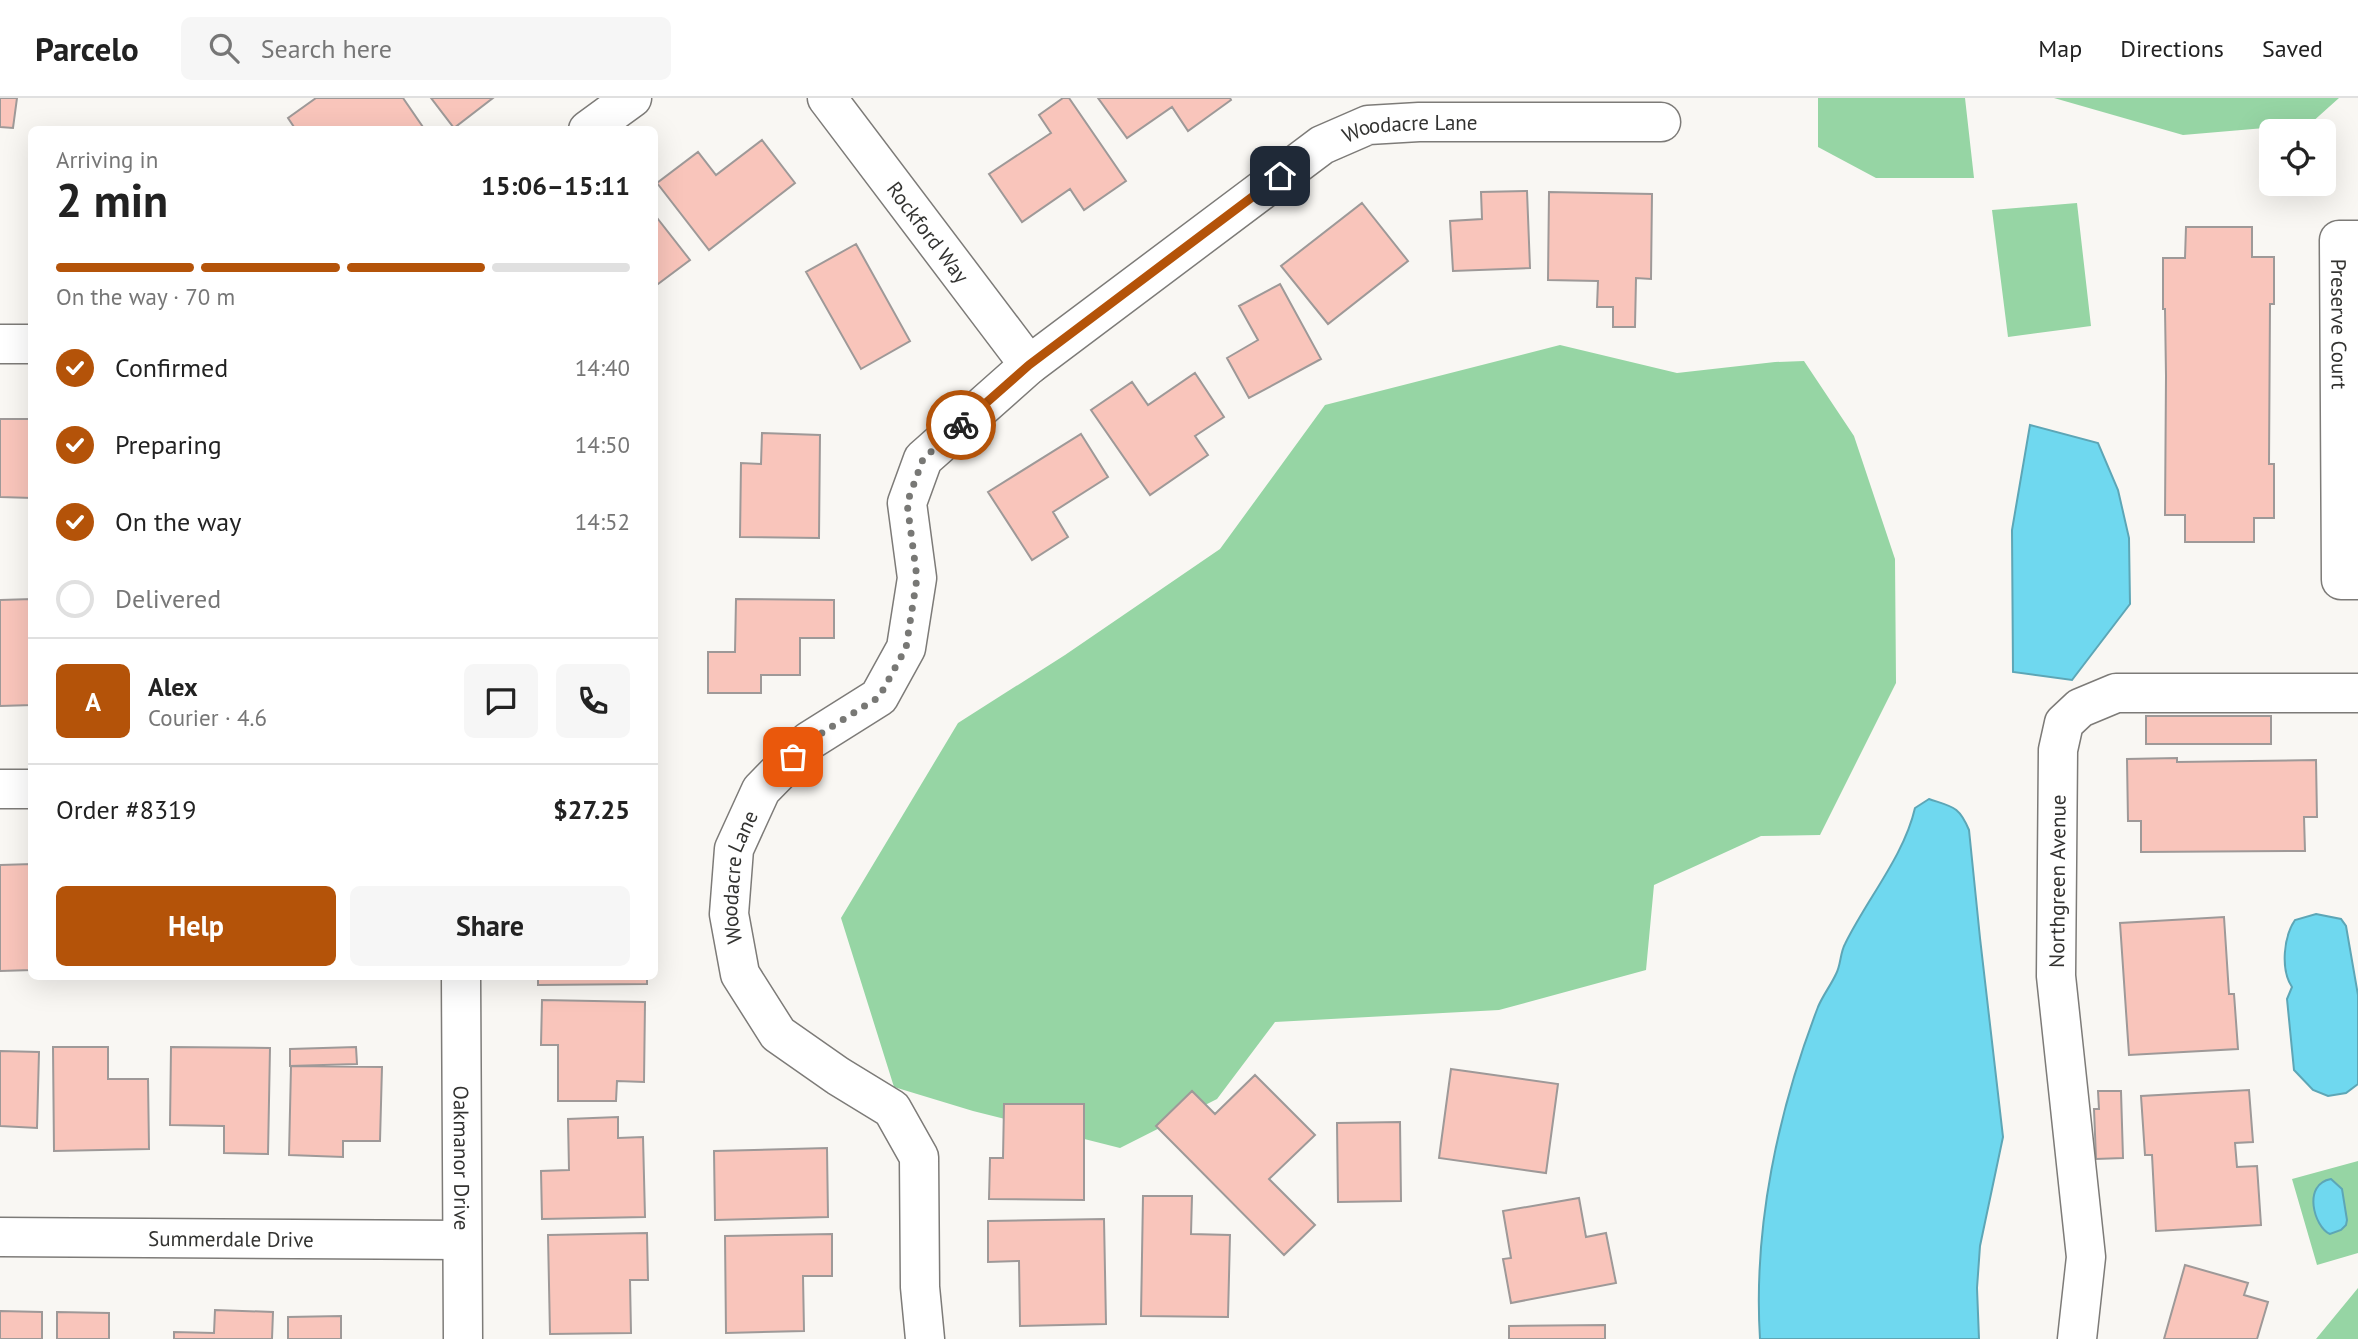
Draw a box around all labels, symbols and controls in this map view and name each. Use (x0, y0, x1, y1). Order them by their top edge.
search box (181, 17, 671, 80)
text: Parcelo (35, 27, 139, 70)
icon: search (205, 29, 243, 67)
text: Search here (261, 32, 392, 65)
text: Map (2038, 33, 2082, 64)
text: Directions (2120, 33, 2224, 64)
text: Saved (2262, 33, 2323, 64)
street label: Woodacre Lane (1338, 109, 1478, 148)
map controls (2259, 119, 2336, 196)
button: locate (2259, 119, 2336, 196)
text: Arriving in (56, 145, 158, 174)
pin (1250, 146, 1310, 206)
icon: home (1261, 157, 1299, 195)
text: 15:06–15:11 (481, 169, 630, 202)
text: 2 min (56, 170, 168, 230)
street label: Rockford Way (881, 176, 976, 288)
street label: Preserve Court (2326, 259, 2353, 389)
text: On the way · 70 m (56, 282, 235, 311)
icon: check (56, 349, 94, 387)
text: Confirmed (115, 351, 228, 384)
text: 14:40 (575, 353, 630, 382)
courier (926, 390, 996, 460)
icon: bike (942, 406, 980, 444)
icon: check (56, 426, 94, 464)
text: Preparing (115, 428, 222, 461)
text: 14:50 (575, 430, 630, 459)
icon: check (56, 503, 94, 541)
text: On the way (115, 505, 241, 538)
text: 14:52 (575, 507, 630, 536)
text: Delivered (115, 582, 221, 615)
button: chat (464, 664, 538, 738)
button: phone (556, 664, 630, 738)
text: Alex (148, 670, 198, 703)
text: A (85, 685, 101, 718)
text: Courier · 4.6 (148, 703, 267, 732)
pin (763, 727, 823, 787)
icon: bag (774, 738, 812, 776)
text: Order #8319 (56, 793, 196, 826)
text: $27.25 (553, 793, 630, 826)
street label: Northgreen Avenue (2043, 794, 2071, 968)
street label: Woodacre Lane (715, 806, 763, 946)
button: Help (56, 886, 336, 966)
button: Share (350, 886, 630, 966)
street label: Oakmanor Drive (448, 1085, 476, 1231)
street label: Summerdale Drive (148, 1224, 314, 1253)

